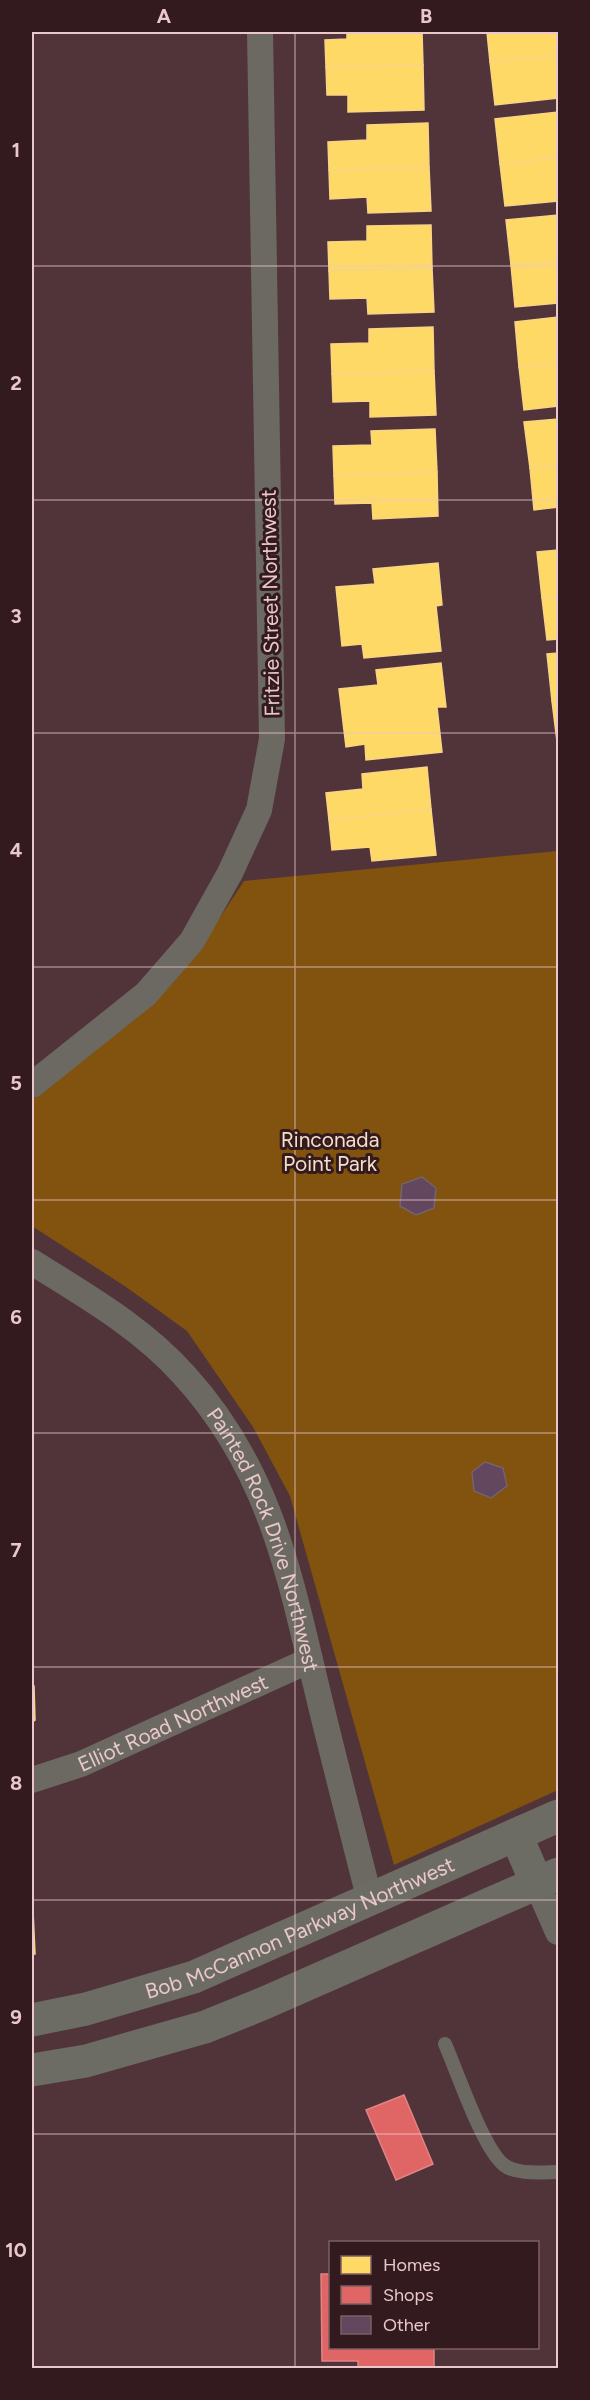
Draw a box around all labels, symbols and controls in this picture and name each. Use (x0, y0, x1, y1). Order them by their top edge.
text: A (157, 4, 172, 28)
text: B (420, 4, 432, 28)
text: 1 (12, 138, 20, 162)
text: 2 (10, 371, 22, 395)
street label: Fritzie Street Northwest (256, 489, 284, 717)
text: 3 (10, 604, 22, 628)
text: 4 (10, 838, 23, 862)
text: 5 (10, 1071, 22, 1095)
park label: Rinconada Point Park (281, 1127, 379, 1176)
text: 6 (10, 1305, 22, 1329)
street label: Painted Rock Drive Northwest (202, 1402, 325, 1674)
text: 7 (10, 1538, 22, 1562)
street label: Elliot Road Northwest (74, 1668, 271, 1776)
text: 8 (10, 1771, 22, 1795)
street label: Bob McCannon Parkway Northwest (142, 1851, 458, 2003)
text: 9 (10, 2005, 22, 2029)
text: 10 (5, 2238, 27, 2262)
legend (329, 2241, 539, 2349)
text: Homes (383, 2254, 441, 2276)
text: Shops (383, 2284, 434, 2306)
text: Other (383, 2314, 430, 2336)

